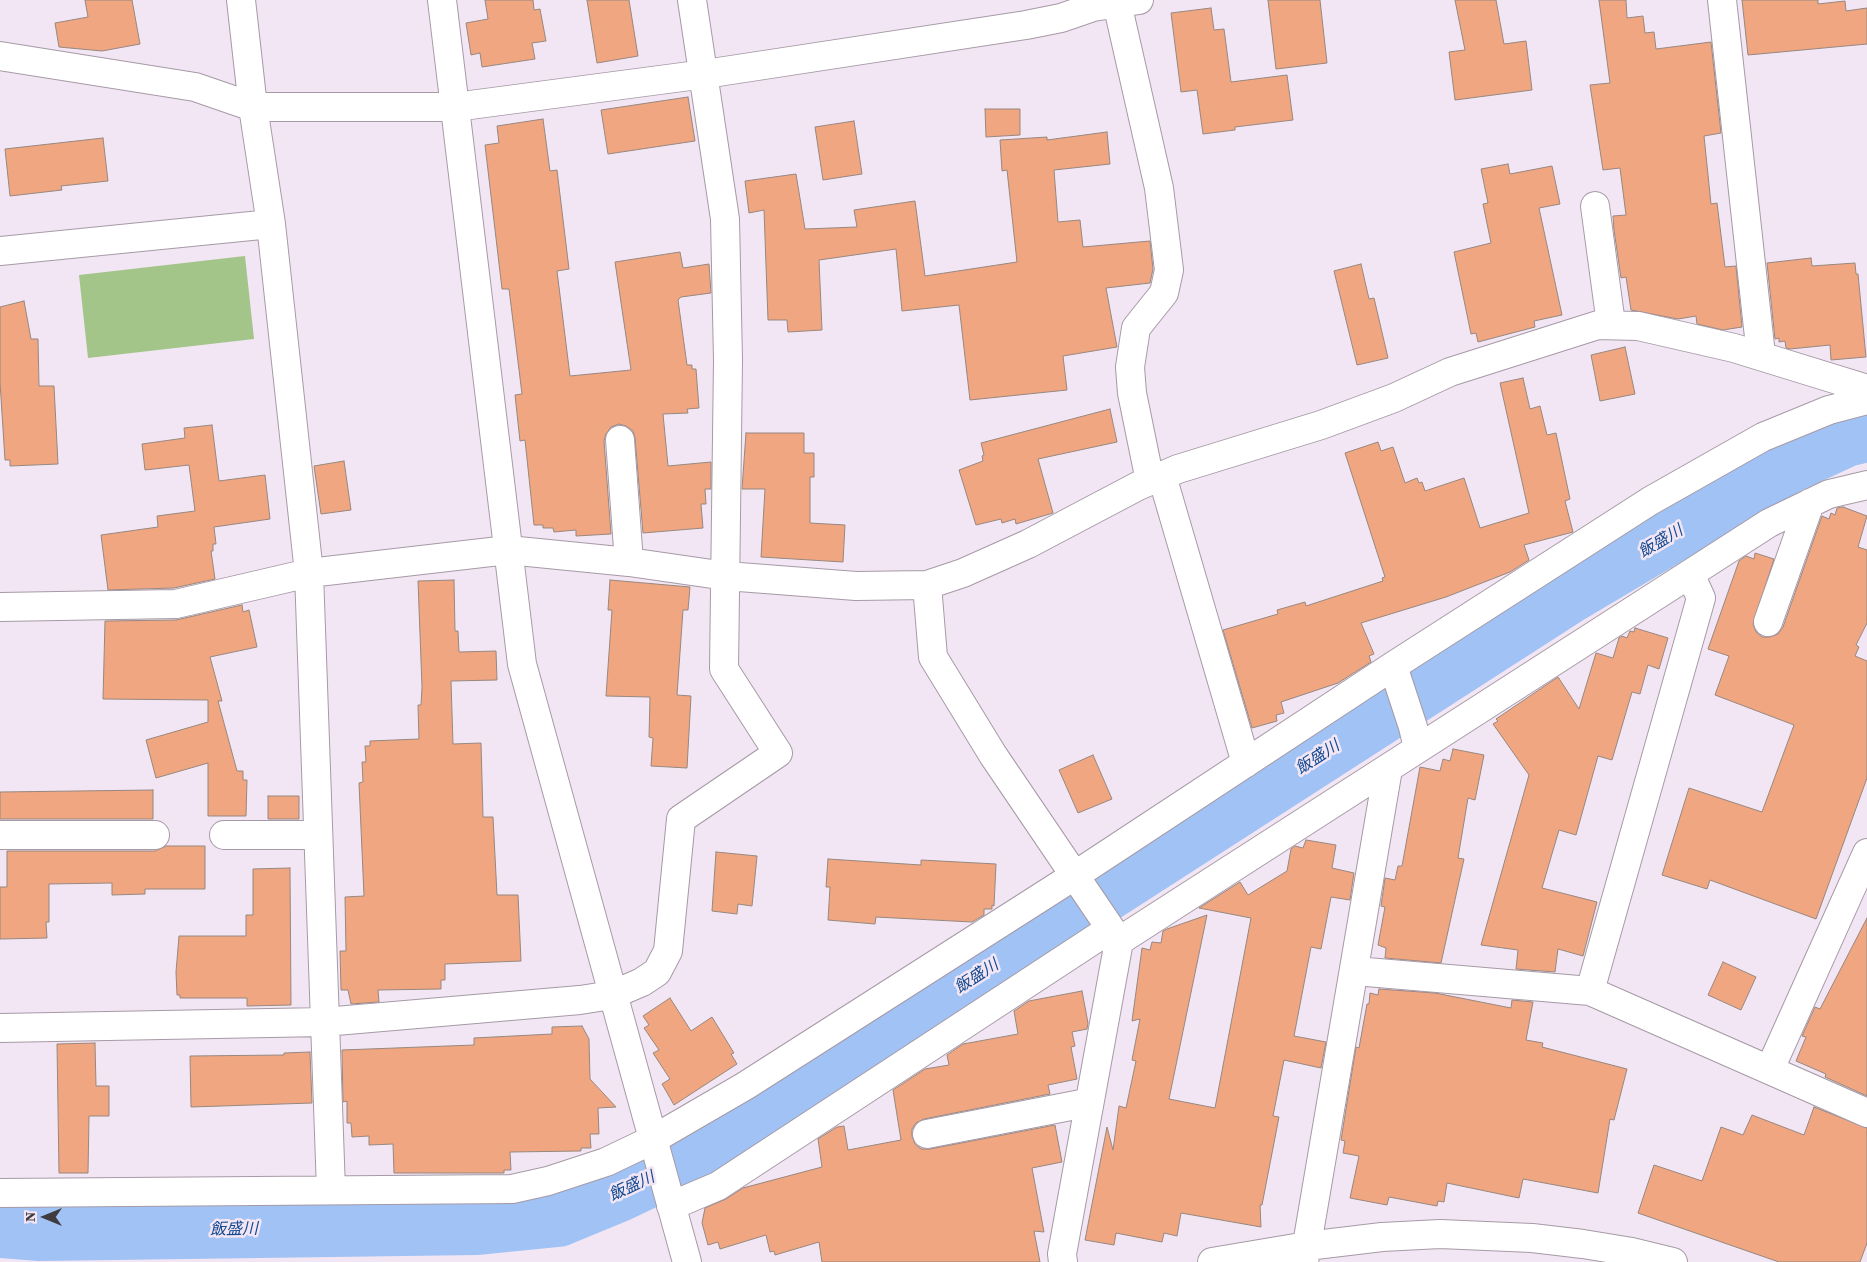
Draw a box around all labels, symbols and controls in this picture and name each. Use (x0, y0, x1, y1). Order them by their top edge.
water label: 飯盛川 (1635, 521, 1687, 563)
water label: 飯盛川 (1293, 737, 1343, 779)
water label: 飯盛川 (952, 956, 1002, 998)
water label: 飯盛川 (606, 1168, 658, 1206)
north arrow (20, 1192, 70, 1242)
text: N (20, 1212, 40, 1222)
water label: 飯盛川 (210, 1220, 258, 1240)

